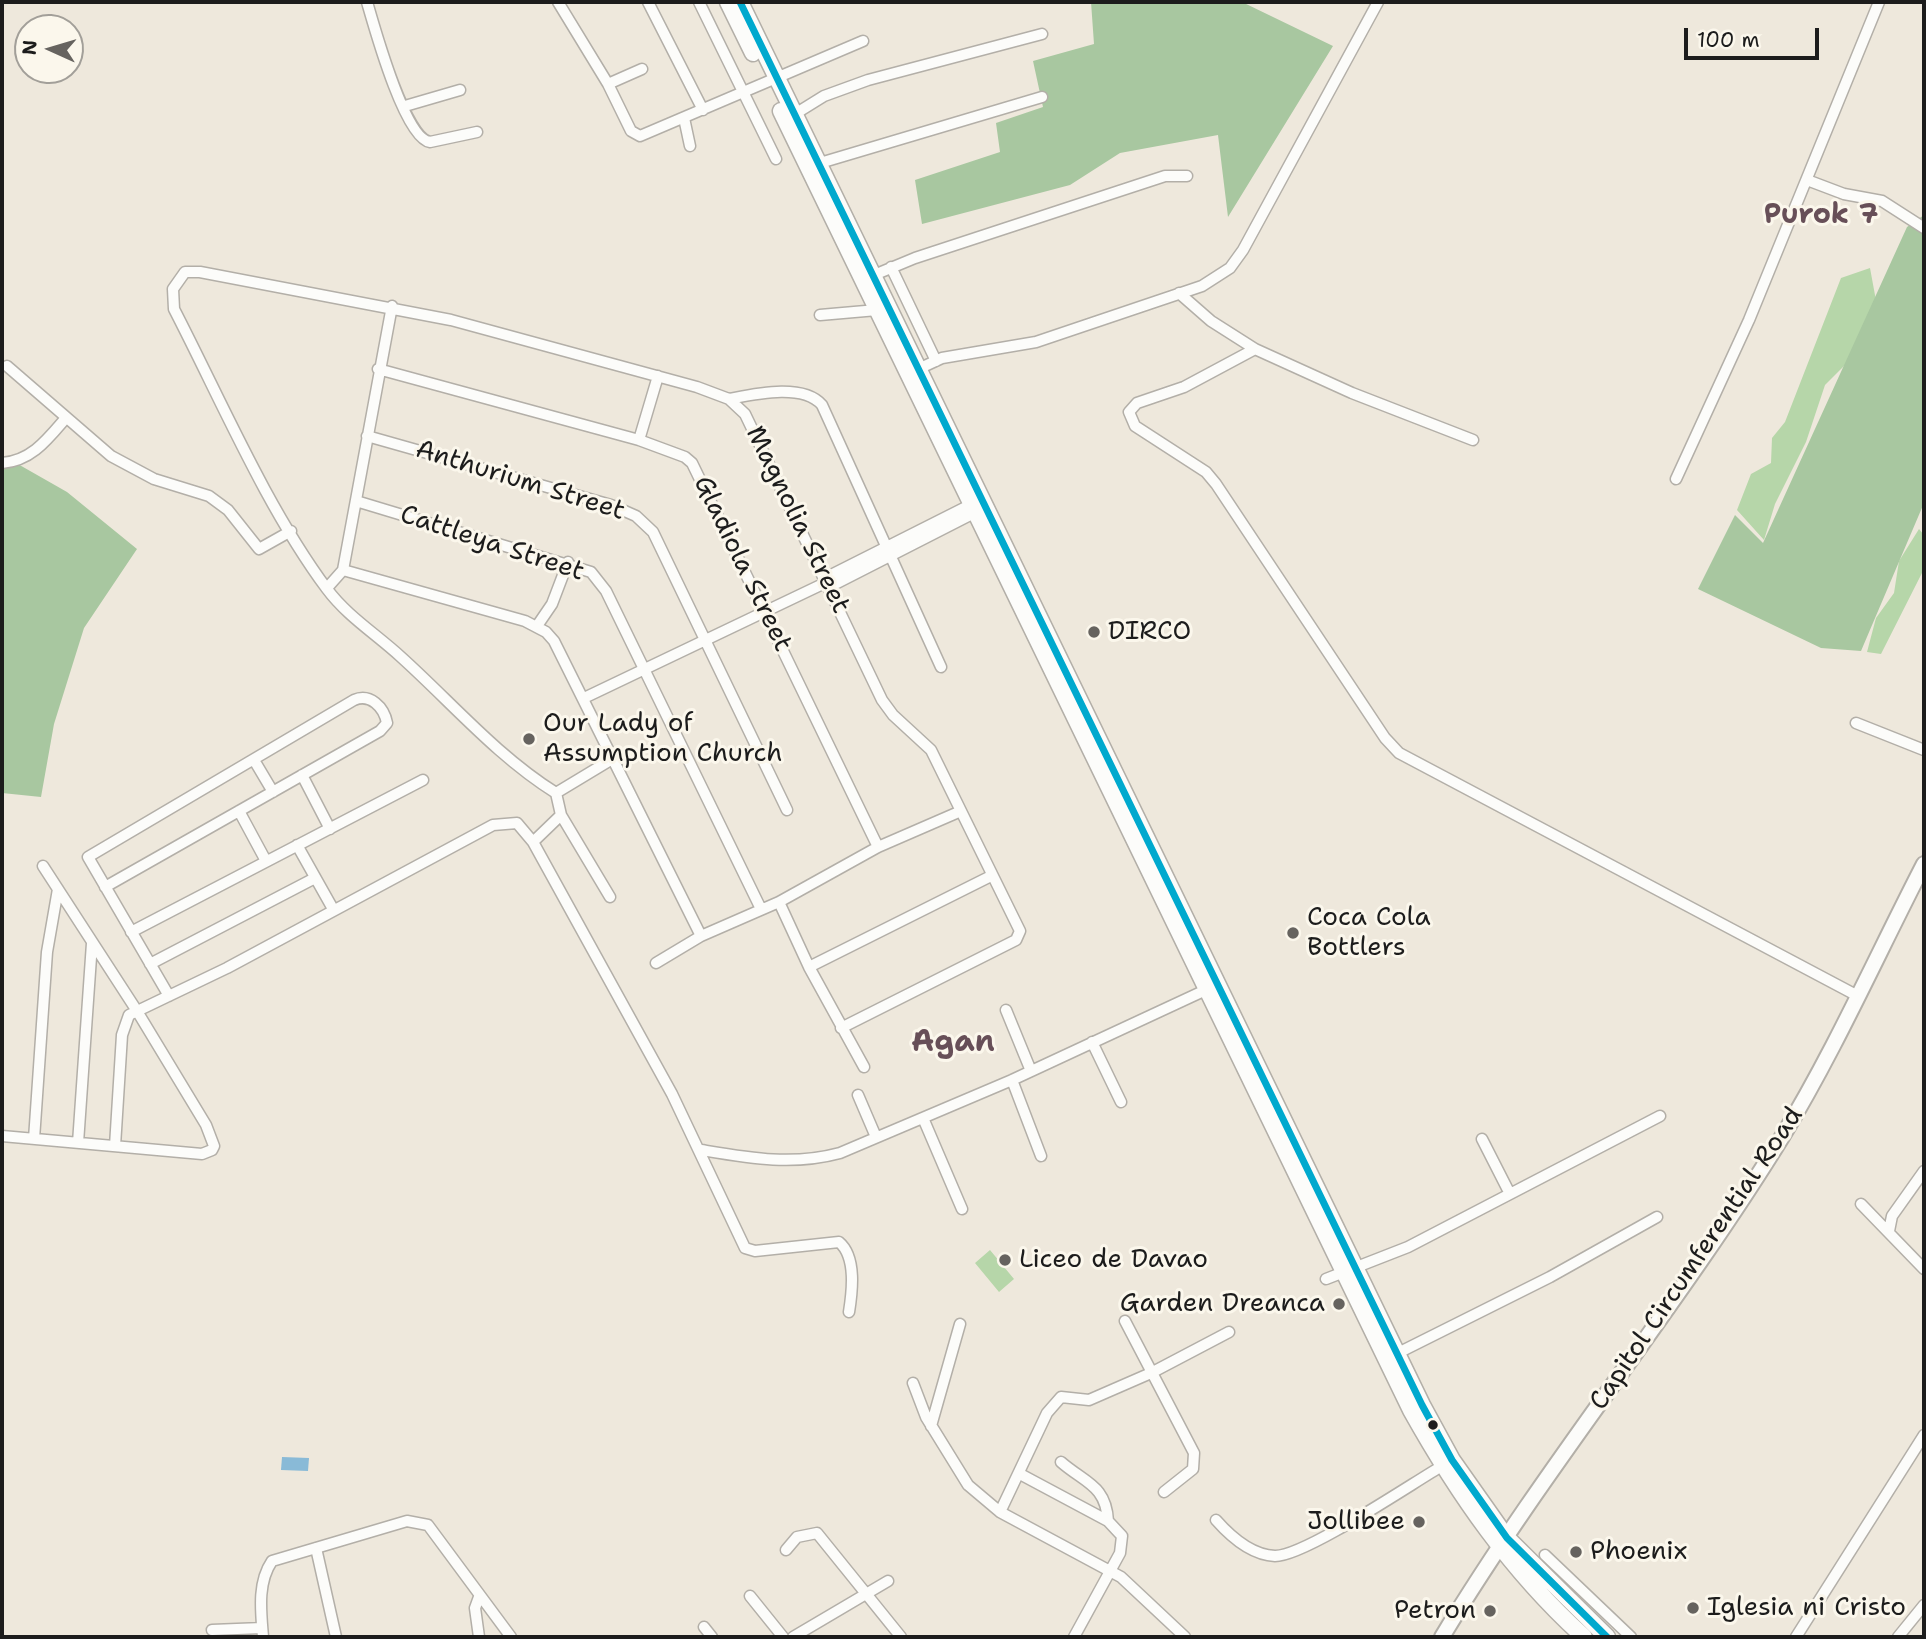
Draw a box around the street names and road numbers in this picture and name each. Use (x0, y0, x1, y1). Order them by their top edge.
street label: Magnolia Street (738, 421, 856, 619)
street label: Anthurium Street (412, 434, 628, 528)
street label: Gladiola Street (686, 471, 798, 657)
street label: Cattleya Street (396, 500, 588, 588)
street label: Capitol Circumferential Road (1584, 1102, 1810, 1416)

